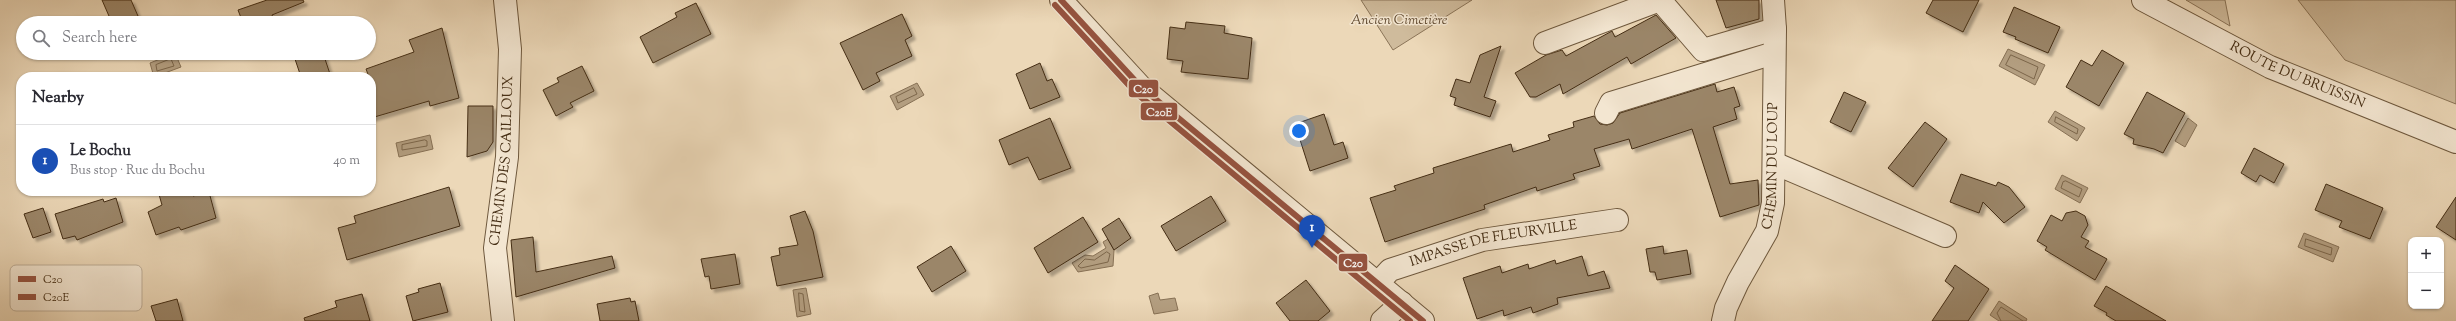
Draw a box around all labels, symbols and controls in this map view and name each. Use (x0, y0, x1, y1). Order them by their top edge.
park label: Ancien Cimetière (1351, 11, 1448, 31)
search box (16, 16, 376, 60)
icon: search (30, 27, 52, 49)
text: Search here (62, 28, 137, 49)
street label: ROUTE DU BRUISSIN (2226, 37, 2368, 114)
street label: CHEMIN DES CAILLOUX (485, 75, 519, 247)
line badge: C20 (1128, 79, 1159, 98)
text: C20 (1133, 82, 1153, 98)
text: Nearby (32, 86, 84, 110)
line badge: C20E (1140, 102, 1178, 121)
street label: CHEMIN DU LOUP (1758, 102, 1784, 232)
text: C20E (1146, 105, 1172, 121)
your location (1289, 121, 1309, 141)
text: Le Bochu (70, 141, 131, 162)
text: 1 (43, 152, 47, 170)
text: 40 m (333, 152, 360, 170)
text: Bus stop · Rue du Bochu (70, 162, 205, 180)
pin: 1 (1299, 215, 1325, 248)
street label: IMPASSE DE FLEURVILLE (1407, 216, 1579, 273)
map controls (2408, 237, 2444, 309)
button: + (2408, 237, 2444, 273)
line badge: C20 (1338, 253, 1368, 272)
text: C20 (1343, 256, 1363, 272)
legend (10, 265, 142, 311)
text: C20 (43, 272, 63, 288)
button: − (2408, 273, 2444, 309)
text: C20E (43, 290, 70, 306)

